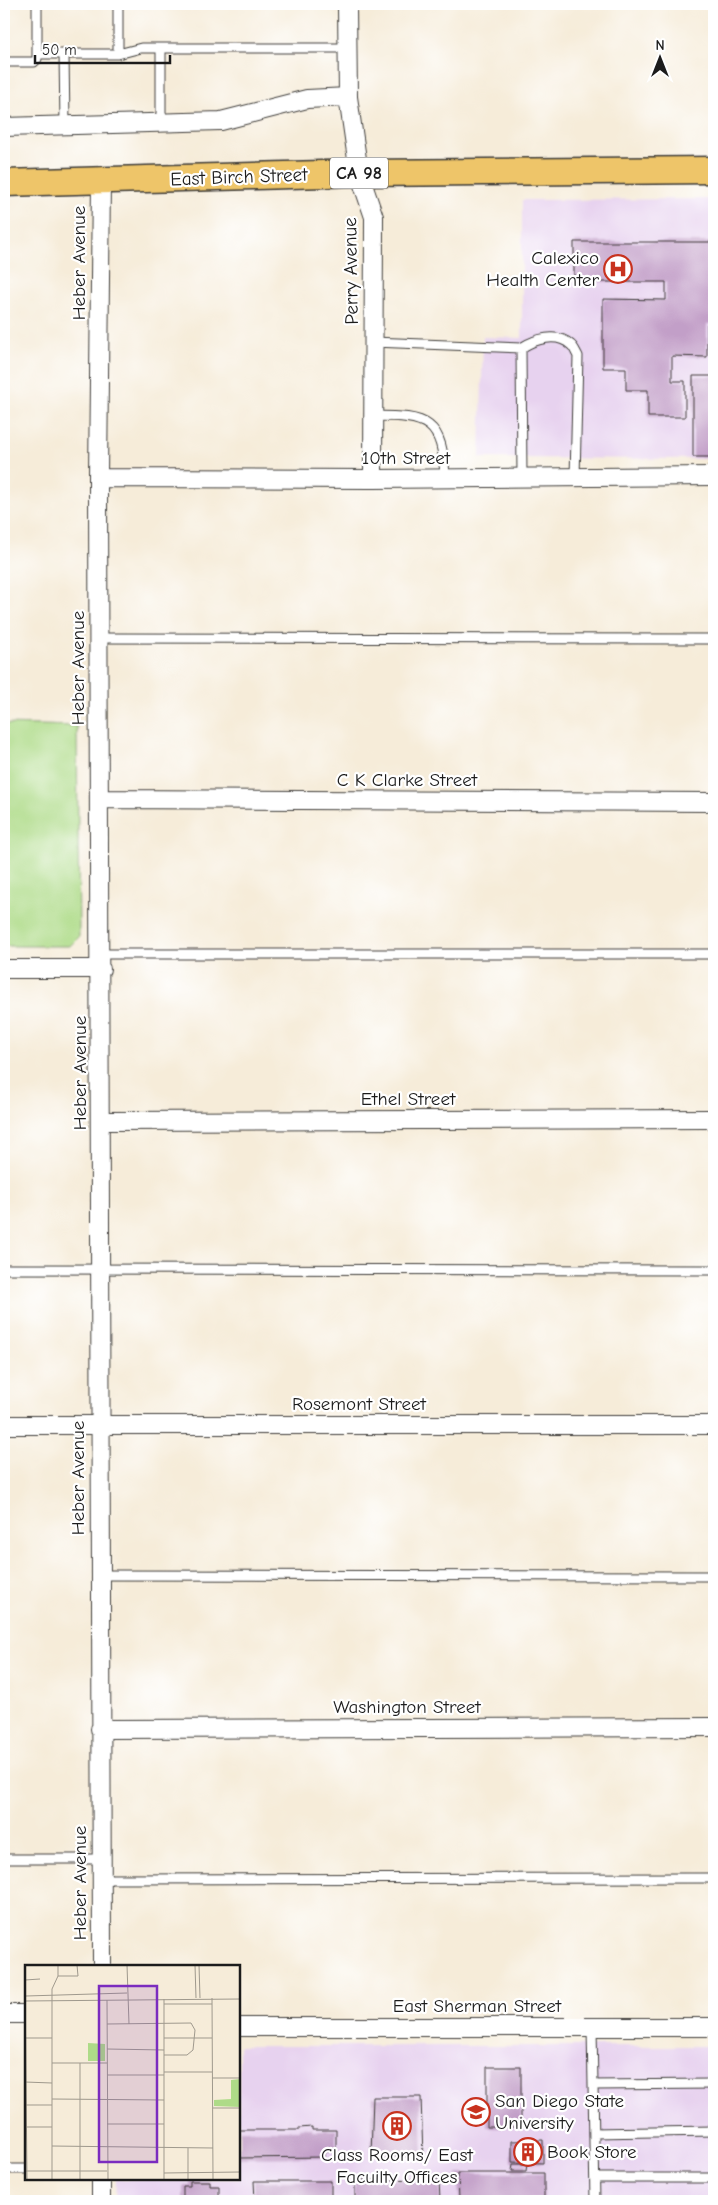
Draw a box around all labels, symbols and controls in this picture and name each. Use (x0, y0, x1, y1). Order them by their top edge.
scale bar (35, 32, 170, 64)
north arrow (636, 32, 686, 82)
text: N (655, 37, 665, 54)
text: 50 m (42, 41, 77, 59)
road number: CA 98 (330, 158, 388, 188)
street label: East Birch Street (170, 164, 309, 190)
street label: Heber Avenue (68, 206, 90, 320)
street label: Perry Avenue (339, 217, 363, 325)
place label: Calexico Health Center (486, 247, 599, 291)
hospital icon: Calexico Health Center (603, 254, 633, 284)
street label: 10th Street (362, 447, 451, 469)
street label: Heber Avenue (67, 611, 89, 725)
street label: C K Clarke Street (337, 769, 478, 791)
street label: Heber Avenue (69, 1016, 91, 1130)
street label: Ethel Street (361, 1088, 456, 1110)
street label: Rosemont Street (292, 1393, 427, 1415)
street label: Heber Avenue (67, 1421, 89, 1535)
street label: Washington Street (333, 1696, 481, 1718)
street label: Heber Avenue (69, 1826, 91, 1940)
inset map (25, 1965, 240, 2180)
street label: East Sherman Street (393, 1995, 562, 2017)
place label: San Diego State University (495, 2090, 624, 2134)
school or university icon: San Diego State University (461, 2097, 491, 2127)
building icon: Class Rooms/ East Facuilty Offices (382, 2111, 412, 2141)
building icon: Book Store (513, 2137, 543, 2167)
place label: Book Store (547, 2141, 637, 2163)
place label: Class Rooms/ East Facuilty Offices (321, 2144, 473, 2188)

